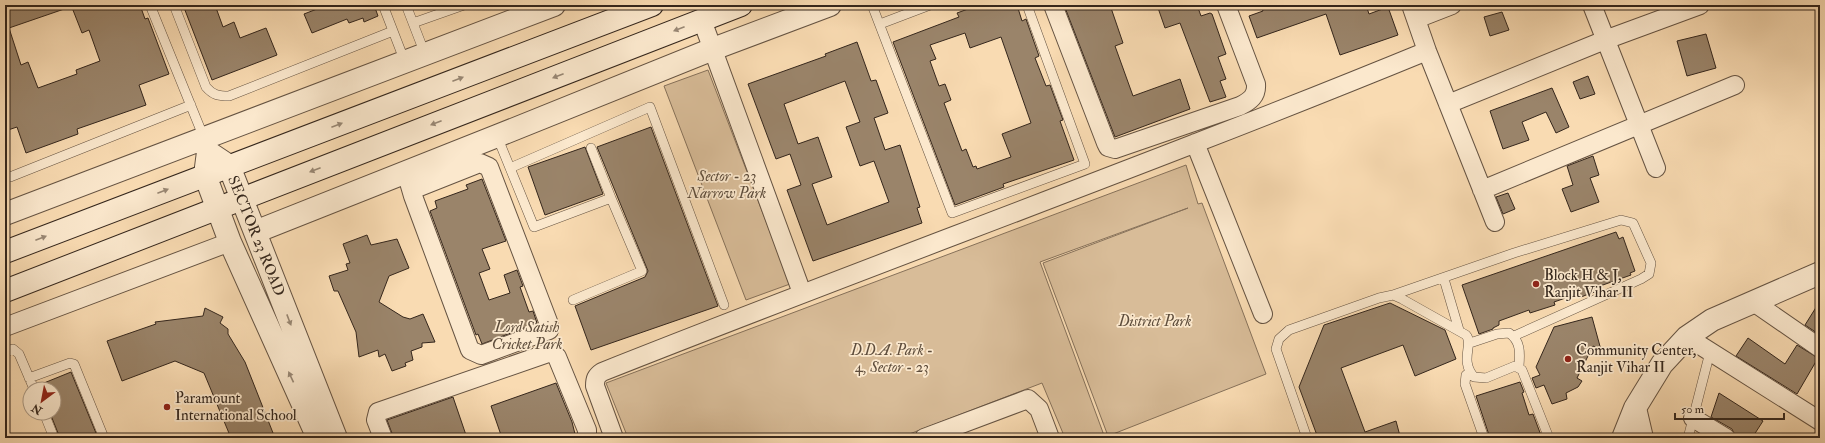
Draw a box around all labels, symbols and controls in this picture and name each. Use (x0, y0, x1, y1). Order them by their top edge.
one-way arrow (672, 27, 684, 33)
one-way arrow (551, 74, 563, 80)
one-way arrow (453, 75, 465, 81)
one-way arrow (430, 121, 442, 127)
one-way arrow (331, 122, 343, 128)
park label: Sector - 23 Narrow Park (687, 167, 766, 203)
one-way arrow (309, 168, 321, 174)
street label: SECTOR 23 ROAD (223, 173, 289, 299)
one-way arrow (157, 188, 169, 194)
one-way arrow (36, 234, 48, 240)
place label: Block H & J, Ranjit Vihar II (1544, 266, 1633, 302)
marker: Block H & J, Ranjit Vihar II (1531, 279, 1541, 289)
park label: District Park (1118, 312, 1191, 331)
one-way arrow (287, 314, 293, 326)
park label: Lord Satish Cricket Park (492, 318, 562, 354)
park label: D.D.A. Park - 4, Sector - 23 (850, 341, 933, 377)
place label: Community Center, Ranjit Vihar II (1576, 341, 1697, 377)
marker: Community Center, Ranjit Vihar II (1563, 354, 1573, 364)
one-way arrow (288, 371, 294, 382)
north arrow (22, 381, 62, 421)
place label: Paramount International School (175, 389, 297, 425)
scale bar (1675, 395, 1784, 421)
text: N (28, 400, 45, 418)
marker: Paramount International School (162, 402, 172, 412)
text: 50 m (1681, 402, 1705, 417)

